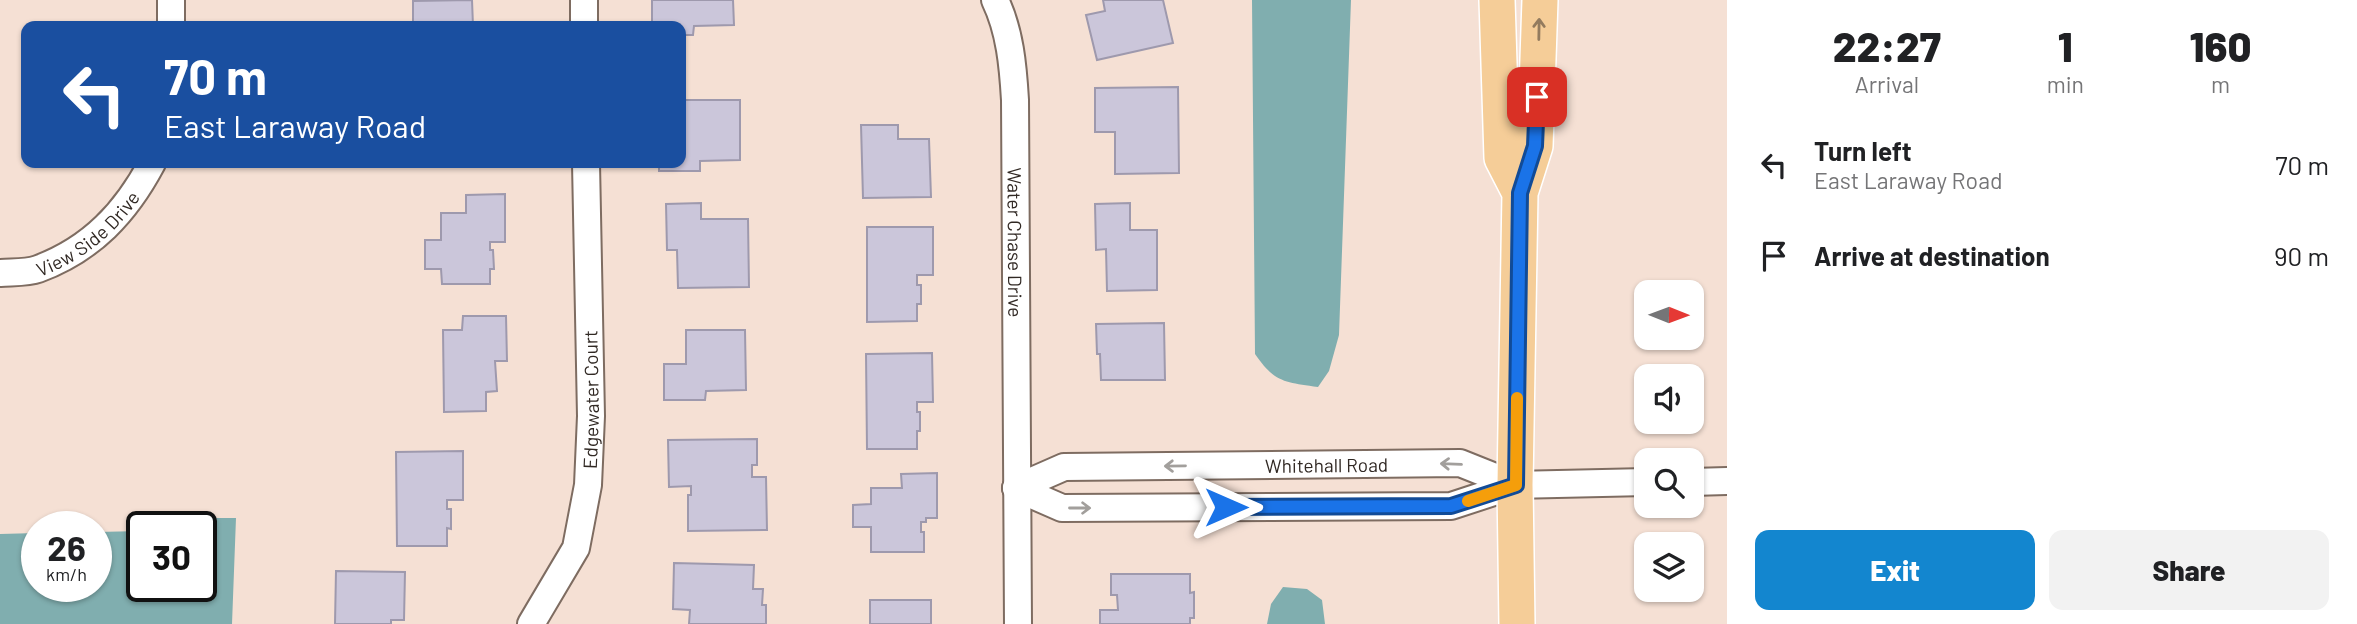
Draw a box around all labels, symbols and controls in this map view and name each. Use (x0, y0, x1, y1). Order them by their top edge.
one-way arrow (1533, 18, 1546, 41)
text: 22:27 (1833, 20, 1941, 70)
text: 1 (2058, 20, 2073, 70)
text: 160 (2190, 20, 2251, 70)
text: 70 m (164, 46, 267, 105)
icon: left (49, 49, 140, 140)
pin (1507, 67, 1567, 127)
text: Arrival (1855, 70, 1919, 98)
text: min (2047, 70, 2084, 98)
text: m (2211, 70, 2230, 98)
icon: arrive (1518, 78, 1556, 116)
text: East Laraway Road (164, 106, 426, 144)
text: Turn left (1814, 135, 1912, 166)
icon: left (1755, 146, 1793, 184)
text: 70 m (2275, 149, 2329, 180)
text: East Laraway Road (1814, 166, 2002, 194)
street label: Water Chase Drive (1004, 167, 1028, 317)
street label: View Side Drive (33, 186, 144, 280)
icon: arrive (1755, 237, 1793, 275)
text: Arrive at destination (1814, 240, 2050, 271)
text: 90 m (2274, 240, 2329, 271)
north arrow (1634, 280, 1704, 350)
map controls (1634, 280, 1704, 602)
street label: Edgewater Court (577, 330, 603, 469)
button: sound (1634, 364, 1704, 434)
button: search (1634, 448, 1704, 518)
street label: Whitehall Road (1265, 452, 1388, 476)
one-way arrow (1440, 457, 1463, 470)
one-way arrow (1164, 459, 1187, 473)
position arrow (1189, 470, 1263, 544)
one-way arrow (1068, 501, 1091, 515)
speed limit sign: 30 (126, 511, 217, 602)
text: 26 (47, 526, 86, 568)
button: Exit (1755, 530, 2035, 610)
button: Share (2049, 530, 2329, 610)
button: layers (1634, 532, 1704, 602)
text: km/h (46, 563, 87, 585)

